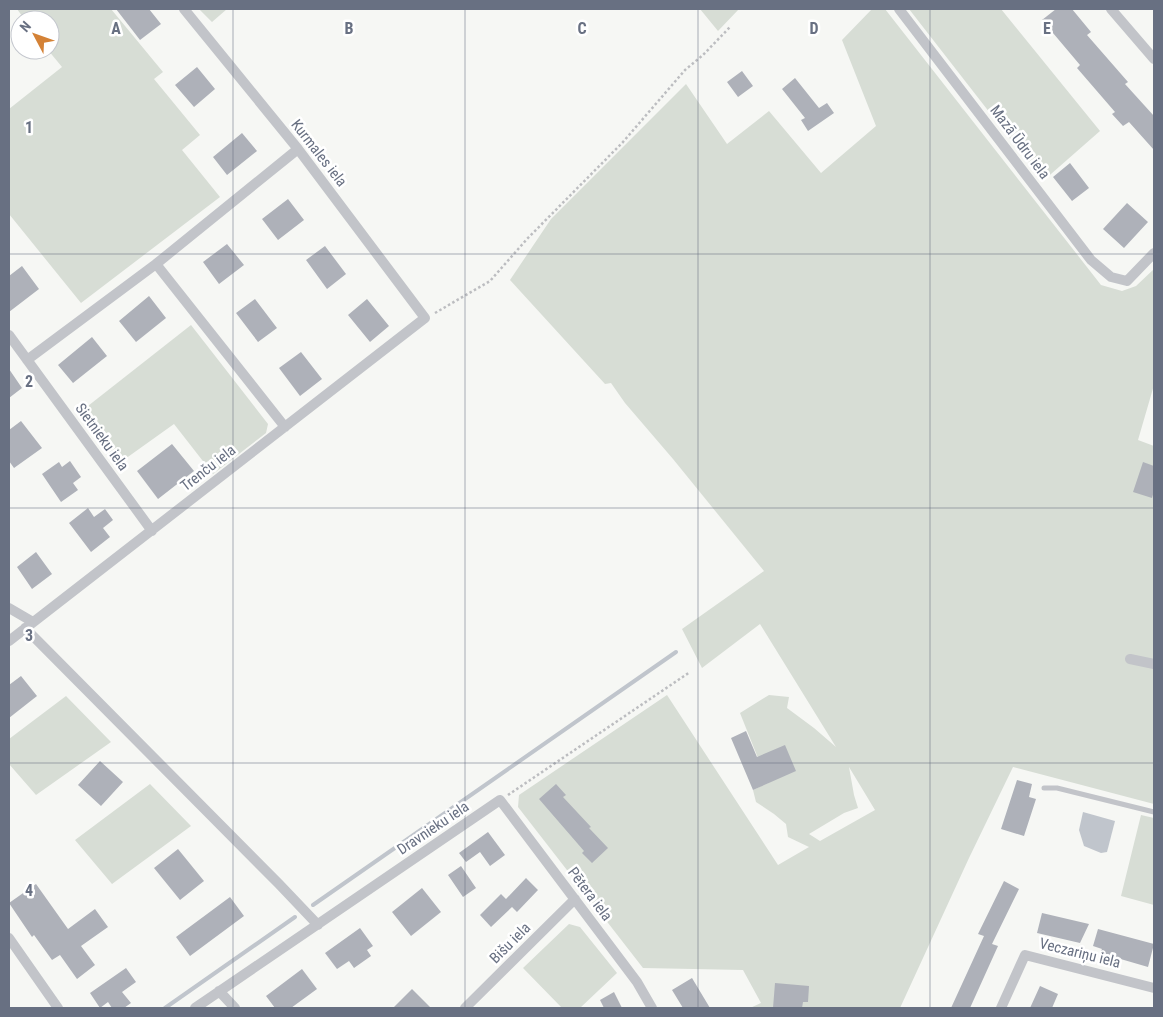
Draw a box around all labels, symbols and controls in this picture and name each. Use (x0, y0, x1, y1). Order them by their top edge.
north arrow (10, 10, 60, 60)
text: N (16, 18, 34, 35)
text: A (111, 19, 121, 38)
text: B (345, 19, 354, 38)
text: C (577, 19, 587, 38)
text: D (809, 19, 819, 38)
text: E (1043, 19, 1051, 38)
street label: Mazā Ūdru iela (986, 101, 1054, 183)
street label: Kurmales iela (287, 116, 351, 190)
text: 1 (25, 118, 33, 137)
text: 2 (25, 372, 33, 391)
street label: Sietnieku iela (72, 400, 132, 474)
street label: Trenču iela (177, 441, 239, 495)
text: 3 (25, 626, 33, 645)
street label: Dravnieku iela (394, 797, 472, 859)
street label: Pētera iela (564, 864, 616, 924)
text: 4 (25, 881, 33, 900)
street label: Bišu iela (486, 919, 534, 967)
street label: Veczariņu iela (1038, 934, 1122, 972)

